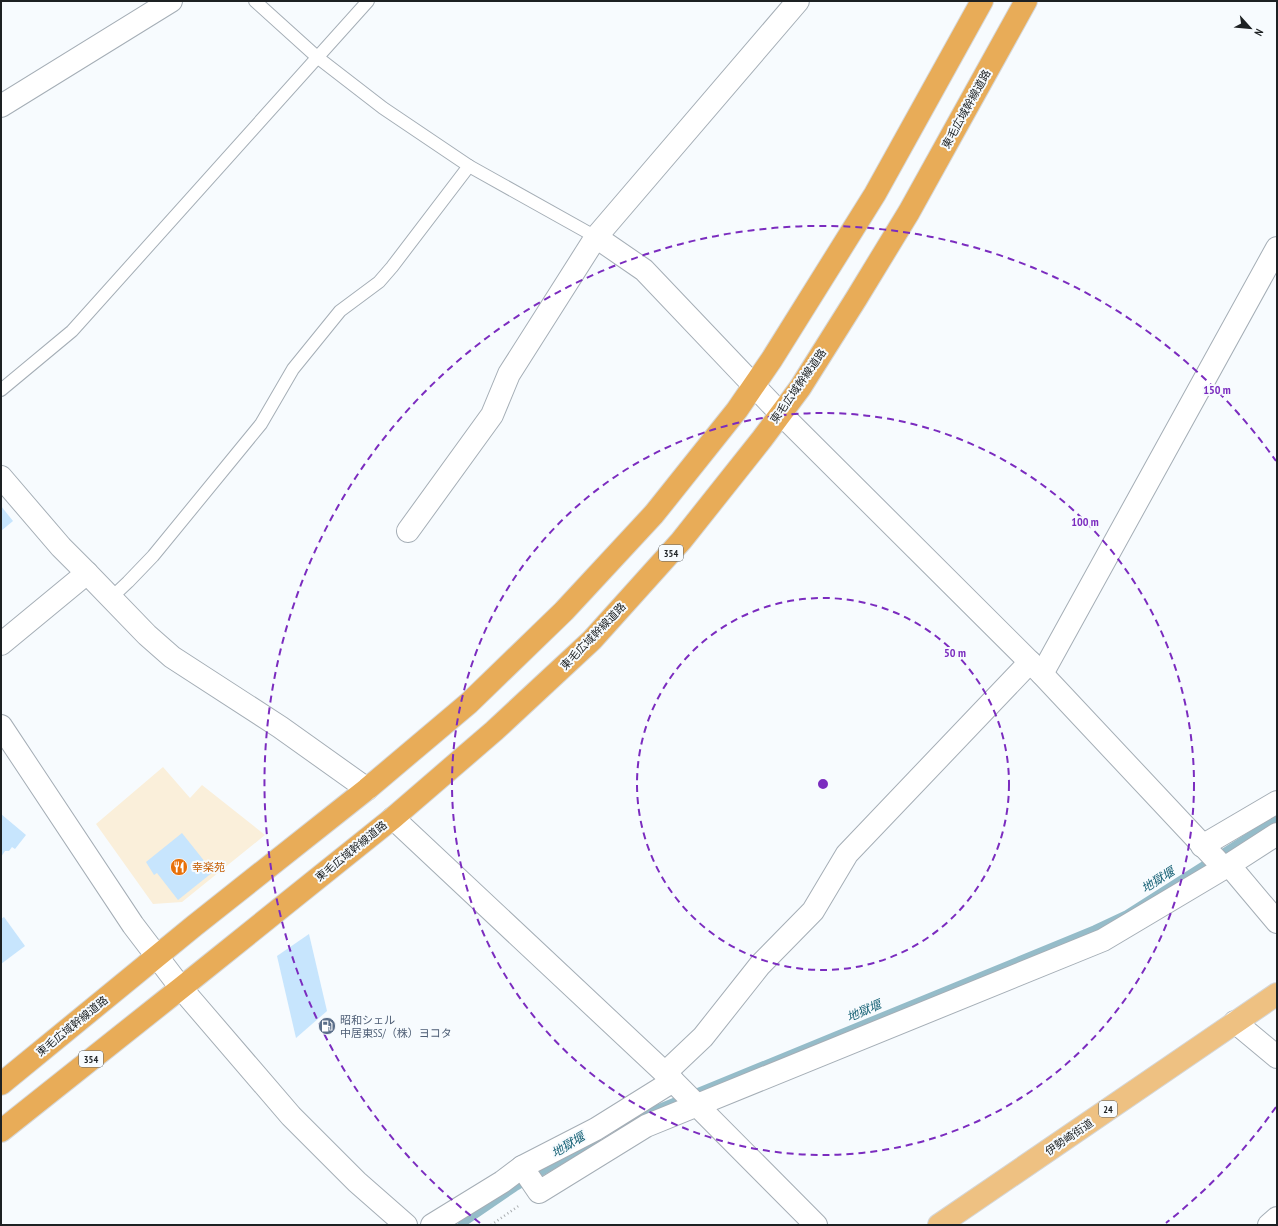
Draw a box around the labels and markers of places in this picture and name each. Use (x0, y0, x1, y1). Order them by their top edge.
centre of rings (816, 777, 830, 791)
restaurant icon: 幸楽苑 (169, 857, 189, 877)
place label: 幸楽苑 (192, 860, 225, 874)
place label: 昭和シェル 中居東SS/（株）ヨコタ (340, 1013, 452, 1040)
fuel station icon: 昭和シェル 中居東SS/（株）ヨコタ (317, 1016, 337, 1036)

